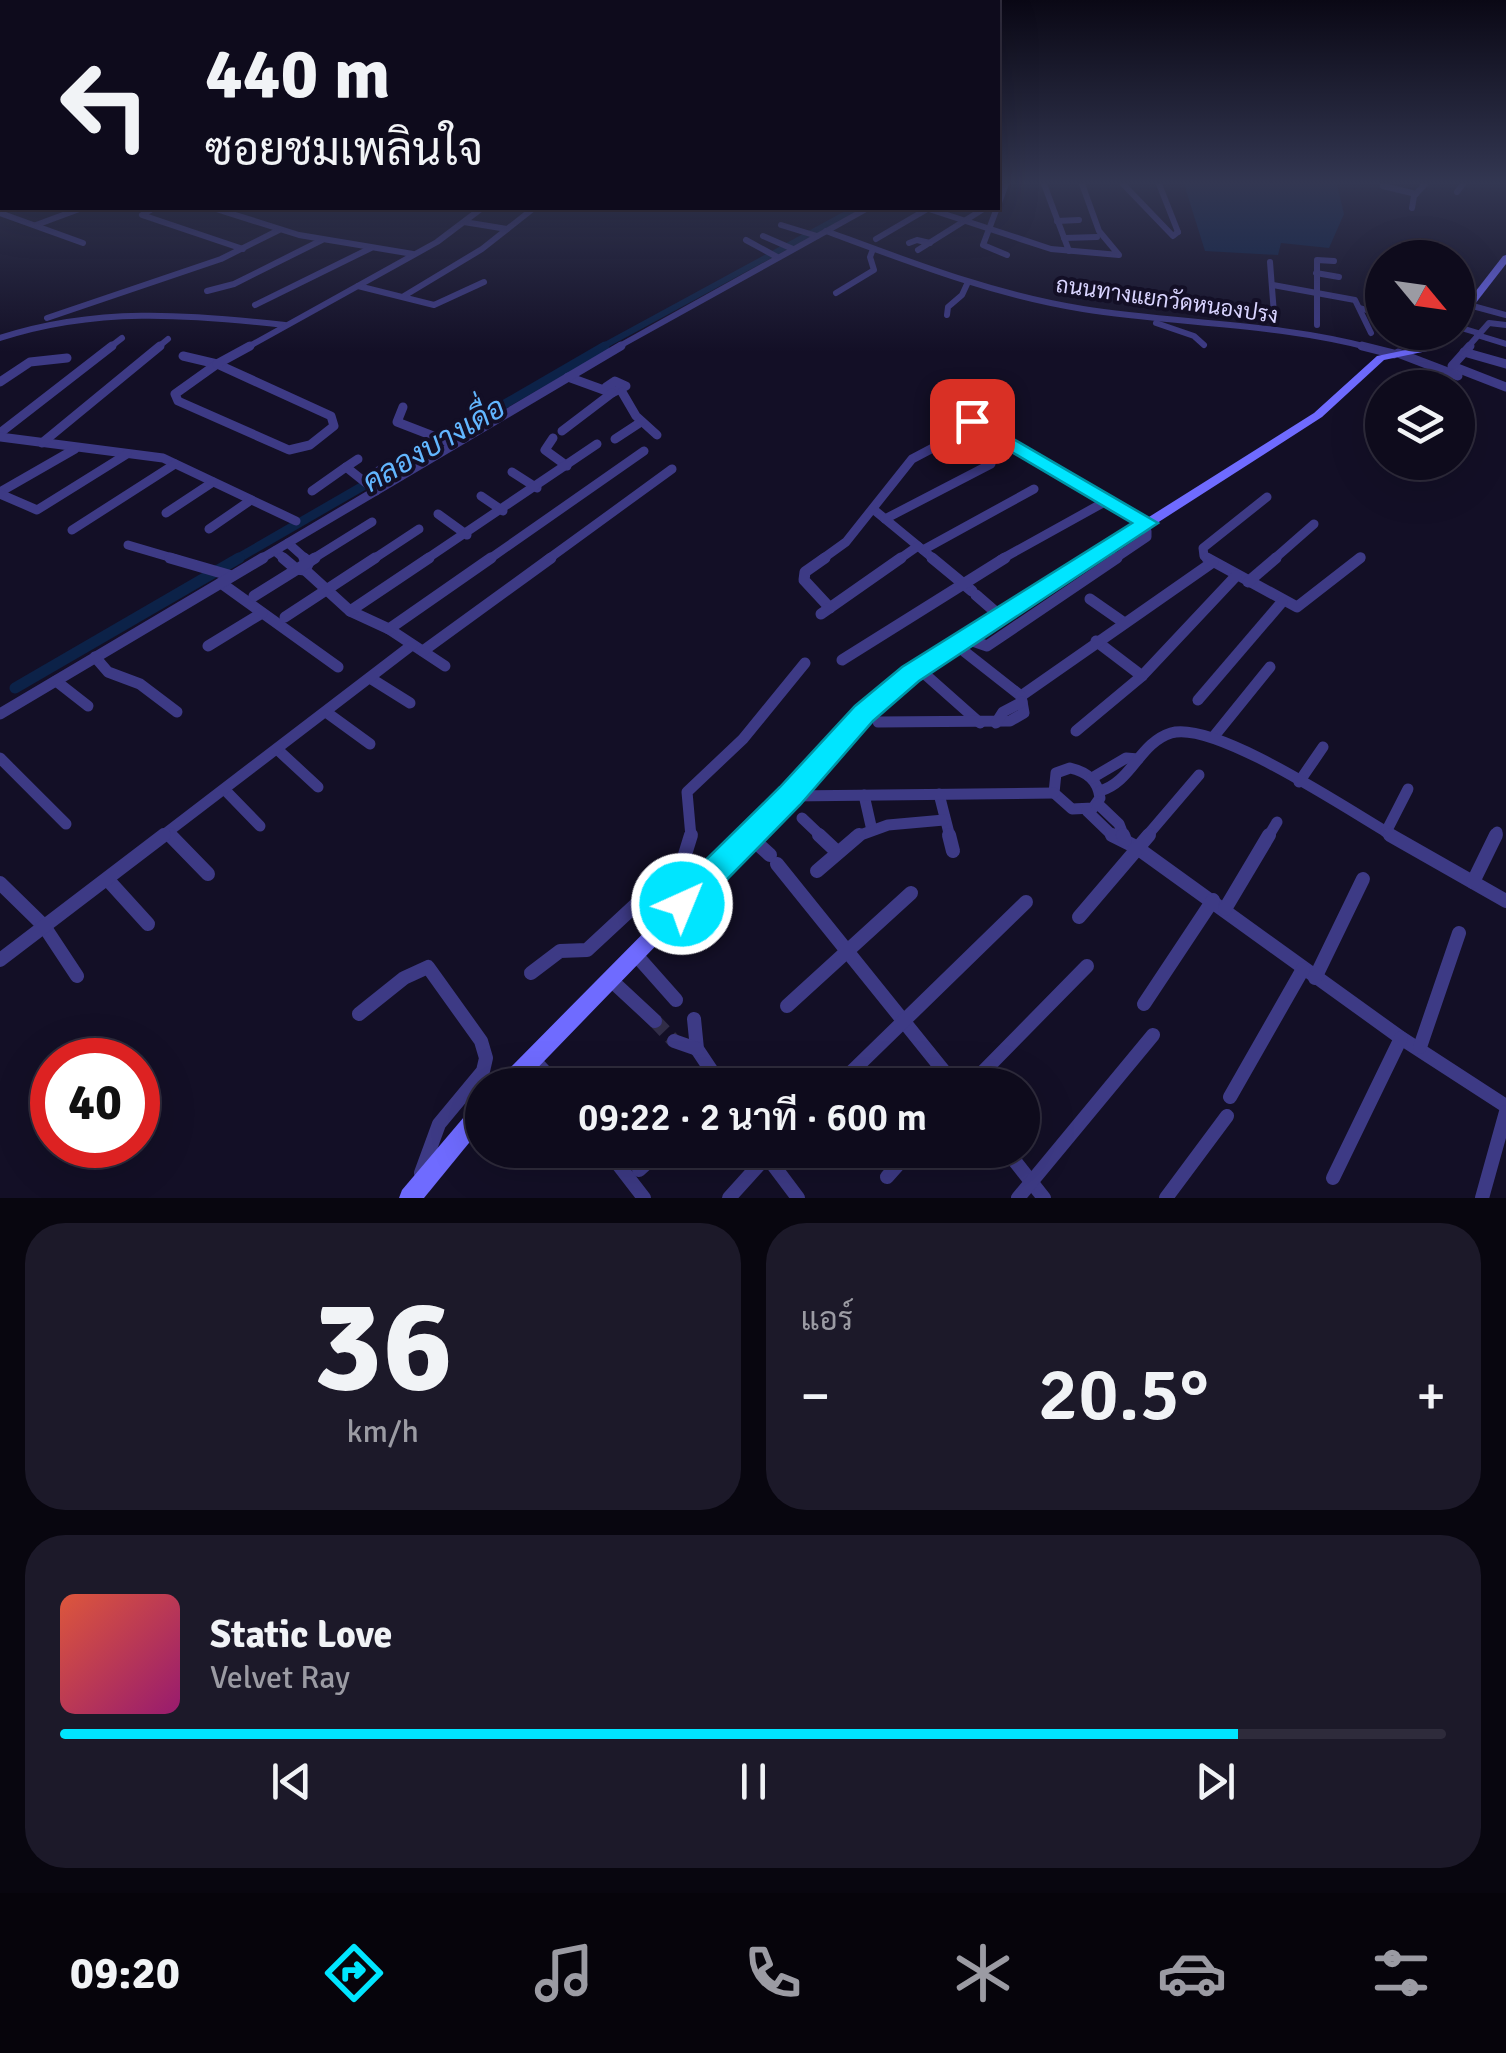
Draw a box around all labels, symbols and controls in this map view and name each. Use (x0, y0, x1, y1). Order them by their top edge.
text: 440 m (205, 31, 390, 117)
icon: left (40, 40, 170, 170)
text: ซอยชมเพลินใจ (205, 123, 483, 178)
north arrow (1365, 240, 1475, 350)
map controls (1365, 240, 1475, 480)
street label: ถนนทางแยกวัดหนองปรง (1054, 271, 1280, 329)
button: layers (1365, 370, 1475, 480)
pin (930, 379, 1015, 464)
water label: คลองบางเดื่อ (352, 382, 512, 501)
icon: arrive (945, 394, 1000, 449)
position arrow (630, 852, 734, 956)
speed limit sign: 40 (30, 1038, 160, 1168)
text: 09:22 · 2 นาที · 600 m (578, 1094, 927, 1141)
text: 36 (313, 1267, 453, 1427)
text: แอร์ (801, 1300, 853, 1339)
text: 20.5° (1038, 1348, 1209, 1441)
text: − (801, 1362, 830, 1430)
text: + (1416, 1362, 1446, 1430)
text: km/h (347, 1412, 419, 1451)
text: Static Love (210, 1611, 392, 1658)
text: Velvet Ray (210, 1658, 350, 1697)
icon: previous (264, 1754, 319, 1809)
icon: pause (726, 1754, 781, 1809)
icon: next (1188, 1754, 1243, 1809)
icon: directions (319, 1938, 389, 2008)
icon: music (529, 1938, 599, 2008)
icon: phone (738, 1938, 808, 2008)
icon: climate (948, 1938, 1018, 2008)
icon: car (1157, 1938, 1227, 2008)
icon: filters (1366, 1938, 1436, 2008)
text: 09:20 (70, 1946, 180, 2001)

